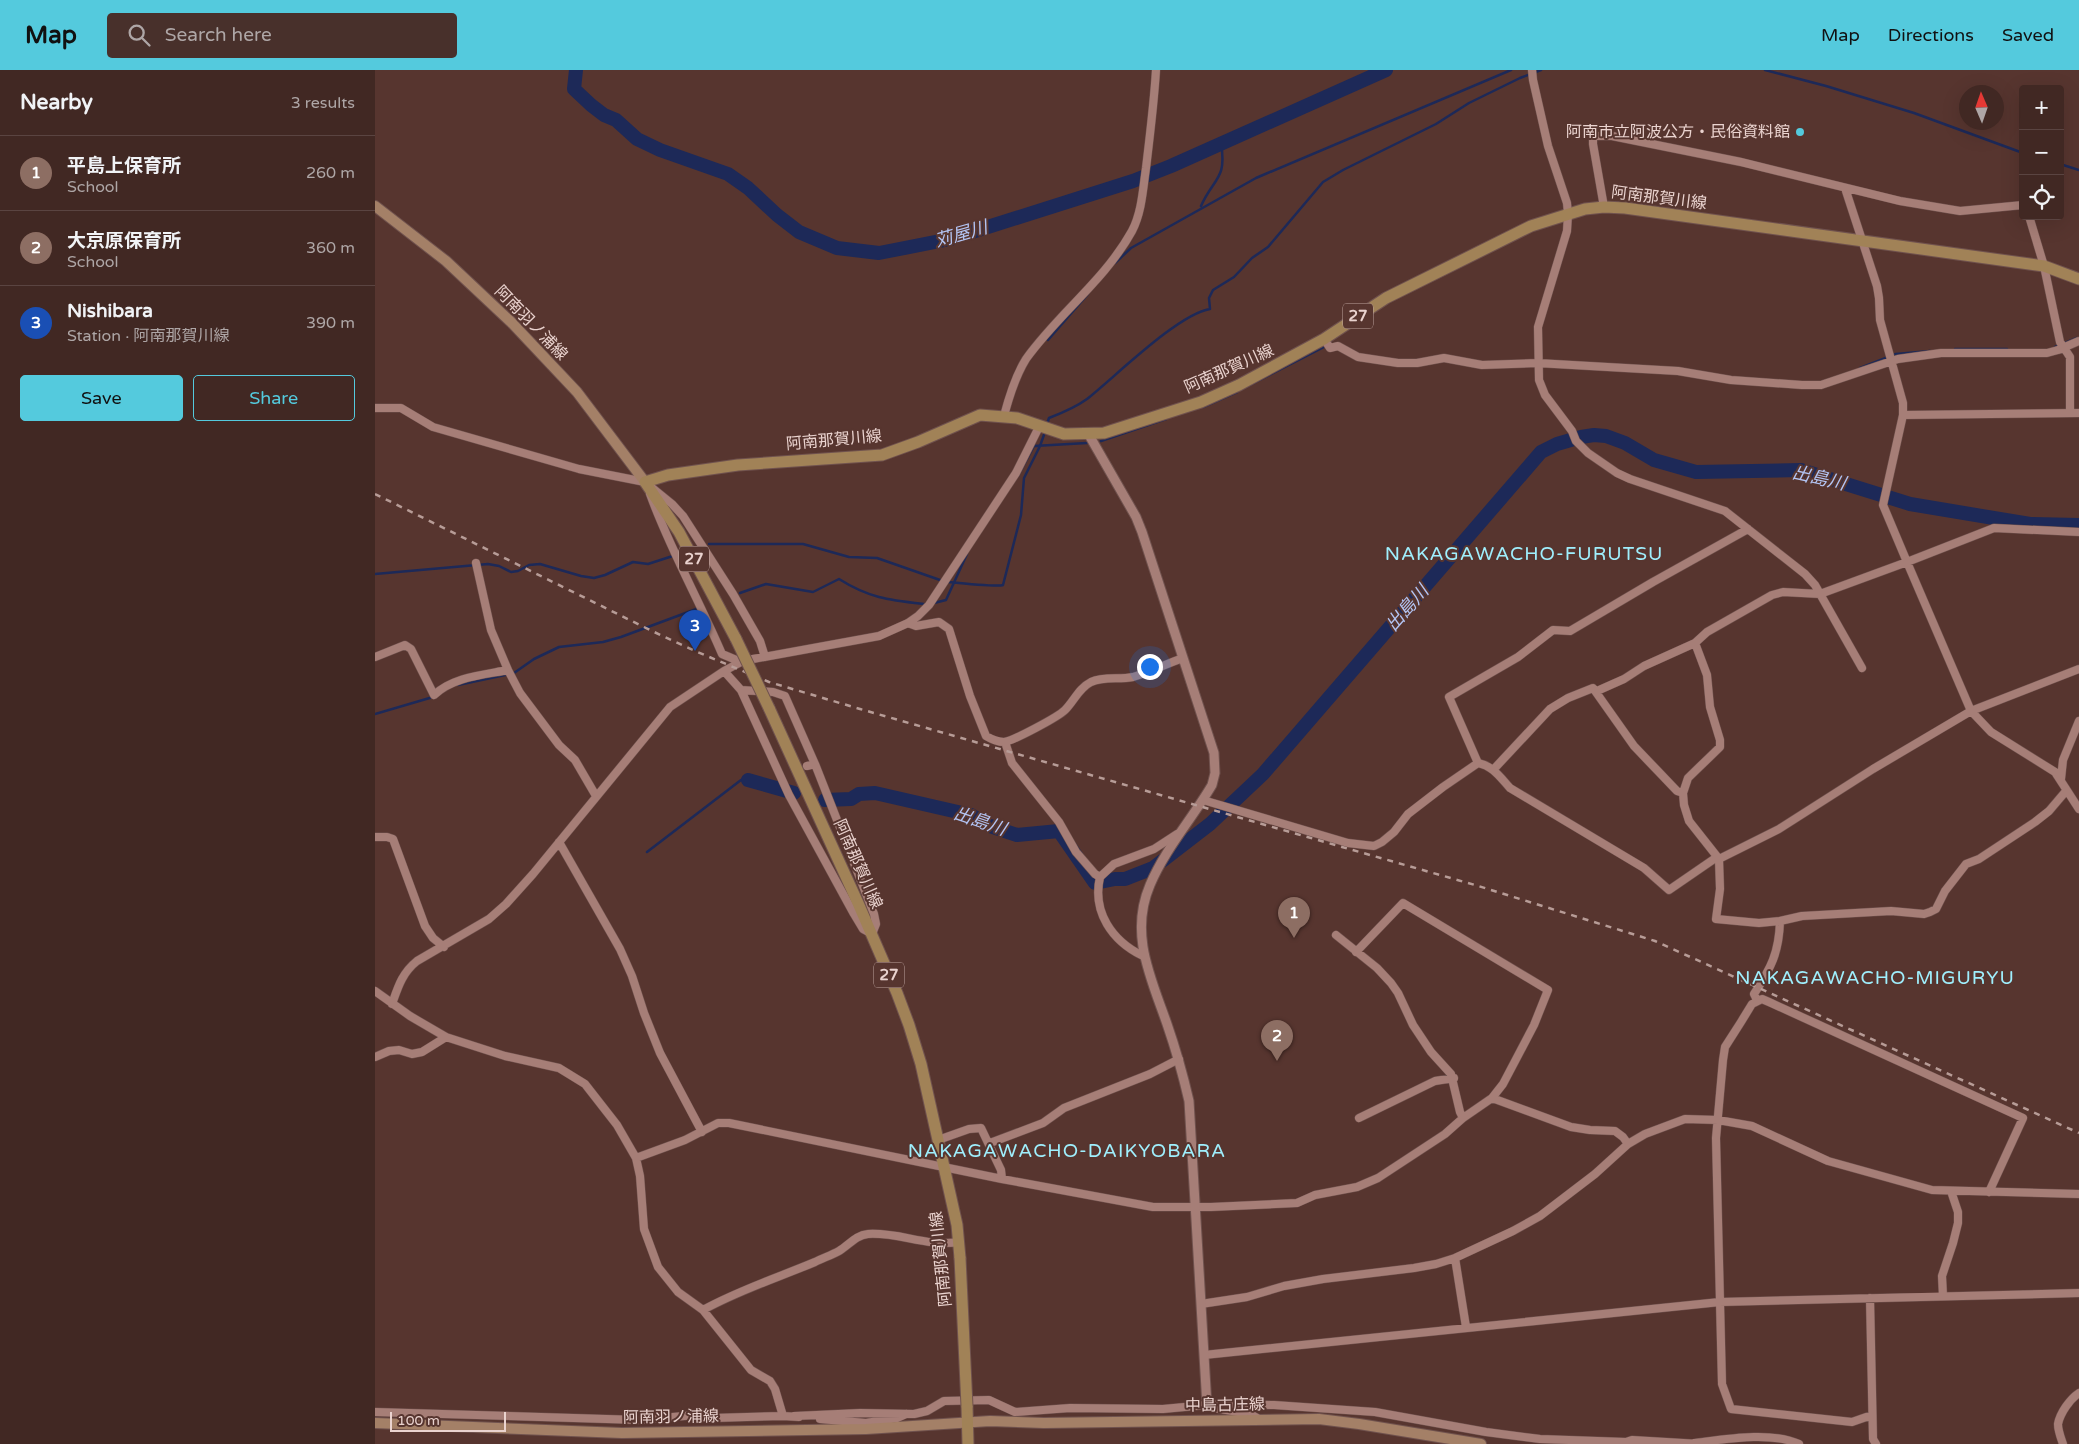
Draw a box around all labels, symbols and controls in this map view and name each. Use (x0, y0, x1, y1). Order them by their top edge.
search box (107, 13, 457, 58)
text: Map (25, 21, 77, 50)
icon: search (125, 21, 153, 49)
text: Search here (165, 24, 272, 46)
text: Map (1821, 24, 1860, 46)
text: Directions (1888, 24, 1974, 46)
text: Saved (2002, 24, 2054, 46)
north arrow (1959, 85, 2004, 130)
map controls (2019, 85, 2064, 220)
button: + (2019, 85, 2064, 130)
text: Nearby (20, 90, 93, 115)
text: 3 results (291, 93, 355, 113)
place label: 阿南市立阿波公方・民俗資料館 (1566, 122, 1790, 142)
marker: 阿南市立阿波公方・民俗資料館 (1794, 126, 1806, 138)
button: − (2019, 130, 2064, 175)
text: 平島上保育所 (67, 155, 181, 177)
text: 1 (31, 163, 41, 183)
text: 260 m (306, 163, 355, 183)
button: locate (2019, 175, 2064, 220)
text: School (67, 177, 119, 197)
street label: 阿南那賀川線 (1610, 182, 1708, 214)
water label: 苅屋川 (932, 215, 992, 252)
text: 大京原保育所 (67, 230, 181, 252)
text: 2 (31, 238, 41, 258)
text: 360 m (306, 238, 355, 258)
text: School (67, 252, 119, 272)
street label: 阿南羽ノ浦線 (490, 282, 572, 364)
text: Nishibara (67, 300, 153, 322)
road number: 27 (1343, 304, 1373, 328)
text: 3 (31, 313, 41, 333)
text: 390 m (306, 313, 355, 333)
text: Station · 阿南那賀川線 (67, 326, 229, 346)
street label: 阿南那賀川線 (1181, 340, 1277, 398)
button: Save (20, 375, 183, 421)
button: Share (193, 375, 355, 421)
street label: 阿南那賀川線 (785, 426, 883, 454)
water label: 出島川 (1790, 461, 1850, 495)
district label: NAKAGAWACHO-FURUTSU (1385, 543, 1663, 565)
road number: 27 (679, 546, 709, 572)
water label: 出島川 (1381, 579, 1434, 636)
pin: 3 (679, 610, 711, 651)
your location (1137, 654, 1163, 680)
water label: 出島川 (951, 802, 1011, 841)
street label: 阿南那賀川線 (829, 816, 887, 912)
pin: 1 (1278, 897, 1310, 938)
road number: 27 (874, 962, 904, 988)
district label: NAKAGAWACHO-MIGURYU (1735, 967, 2015, 989)
pin: 2 (1261, 1020, 1293, 1061)
district label: NAKAGAWACHO-DAIKYOBARA (908, 1140, 1226, 1162)
street label: 阿南那賀川線 (926, 1210, 956, 1308)
street label: 中島古庄線 (1185, 1394, 1265, 1416)
street label: 阿南羽ノ浦線 (623, 1406, 719, 1428)
scale bar (390, 1409, 506, 1432)
text: 100 m (397, 1412, 440, 1429)

